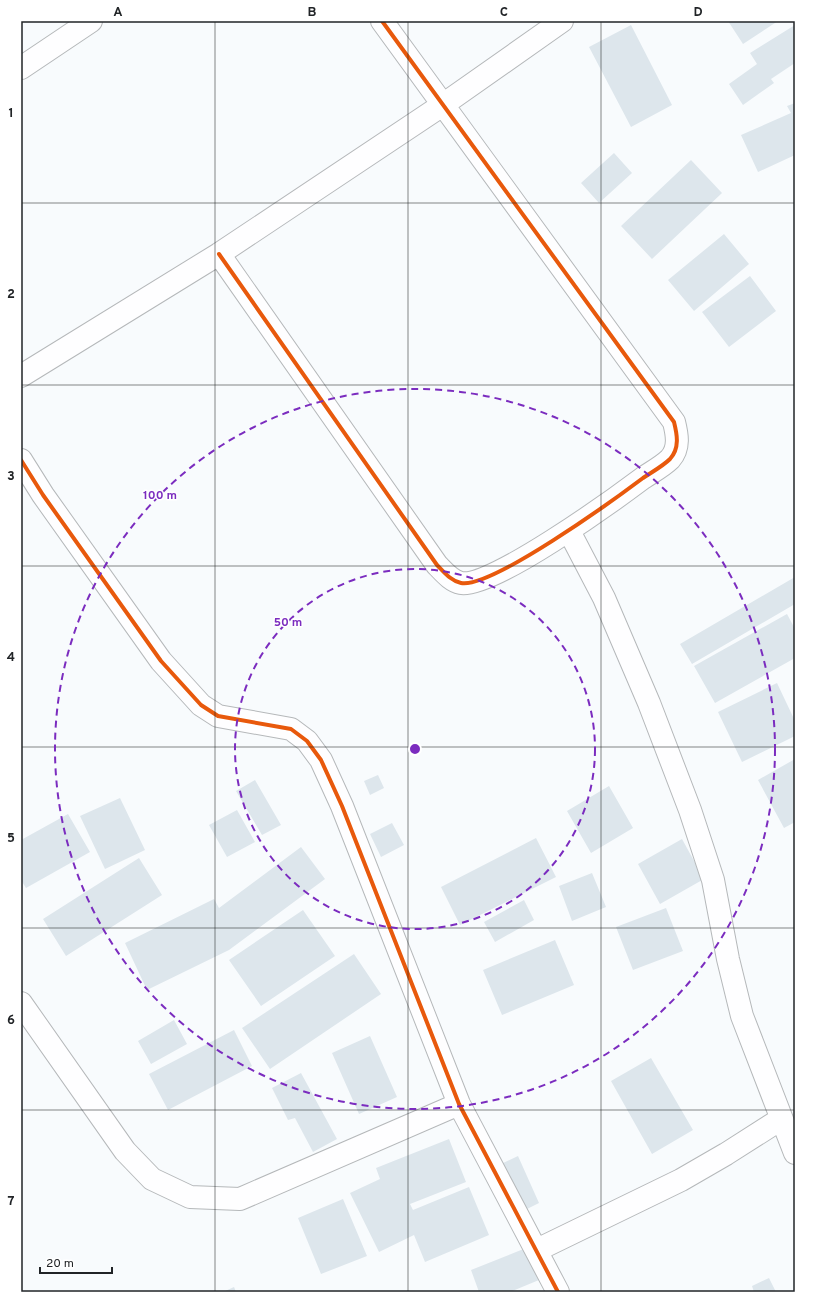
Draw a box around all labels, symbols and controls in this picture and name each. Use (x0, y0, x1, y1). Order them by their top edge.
text: A (113, 5, 123, 21)
text: B (308, 5, 317, 21)
text: C (500, 5, 508, 21)
text: D (693, 5, 703, 21)
text: 1 (8, 106, 14, 122)
text: 2 (7, 287, 15, 303)
text: 3 (7, 469, 15, 485)
text: 100 m (143, 488, 177, 504)
text: 50 m (274, 615, 302, 631)
text: 4 (7, 650, 15, 666)
centre of rings (408, 742, 422, 756)
text: 5 (7, 831, 15, 847)
text: 6 (7, 1013, 15, 1029)
text: 7 (8, 1194, 15, 1210)
scale bar (40, 1249, 112, 1275)
text: 20 m (46, 1256, 74, 1272)

